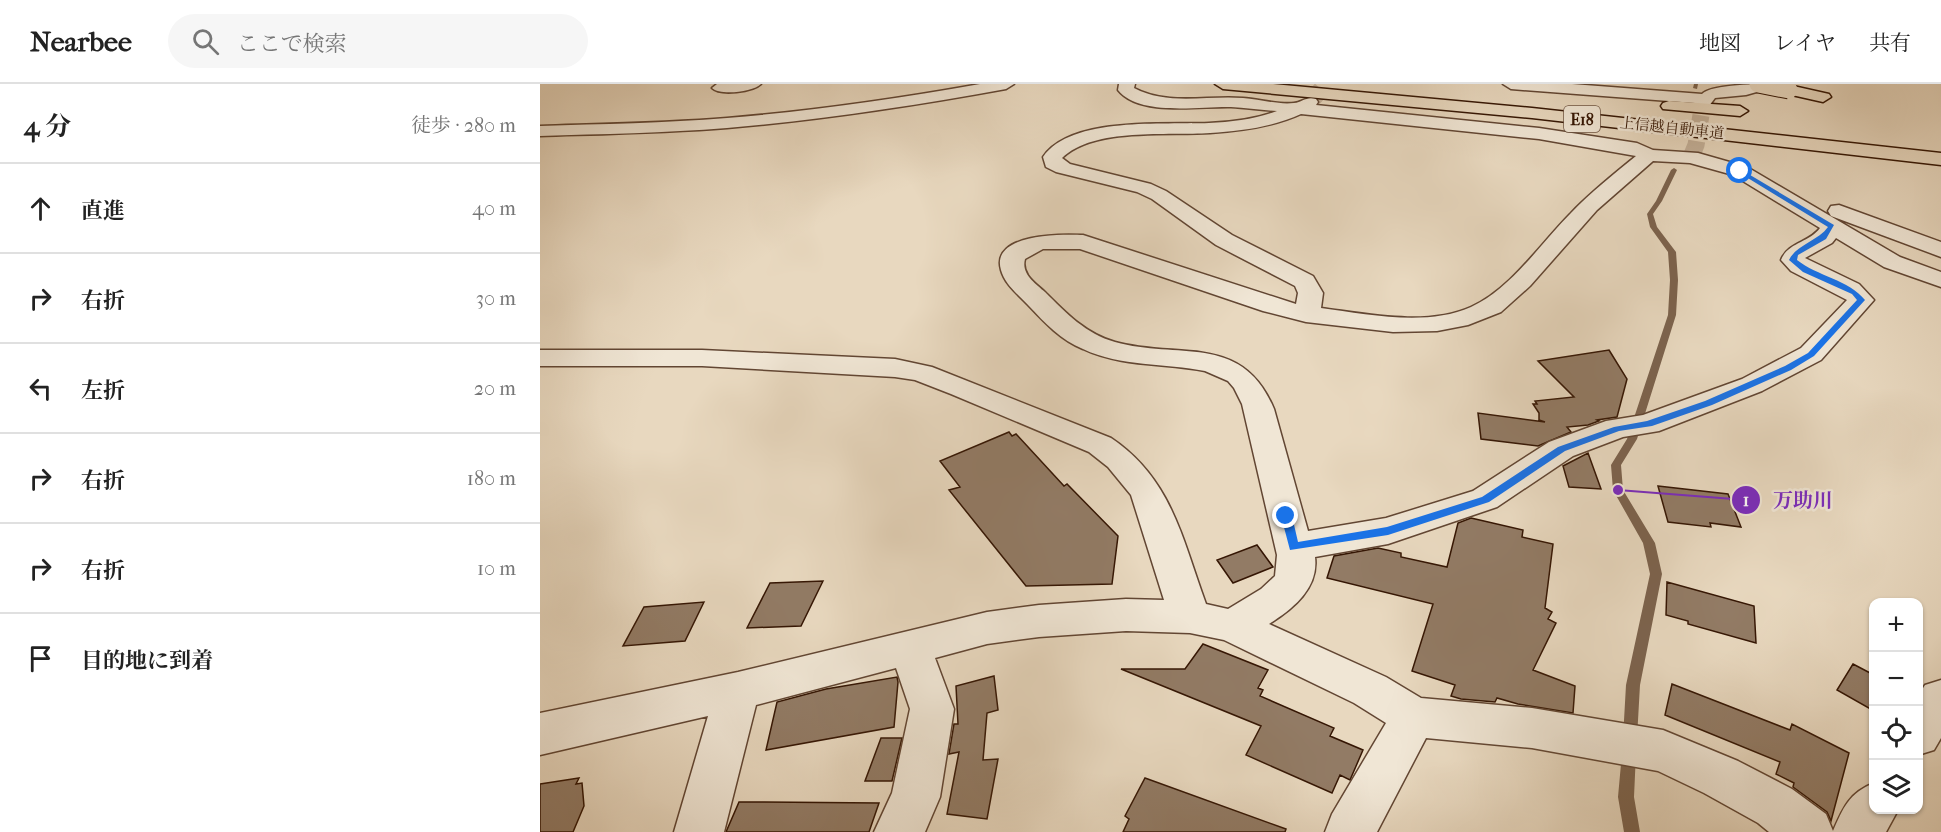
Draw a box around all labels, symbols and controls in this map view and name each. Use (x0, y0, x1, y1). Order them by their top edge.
search box (168, 14, 588, 68)
text: Nearbee (30, 25, 132, 58)
icon: search (189, 25, 222, 58)
text: ここで検索 (237, 31, 347, 57)
text: 地図 (1699, 31, 1741, 55)
text: レイヤ (1774, 31, 1836, 55)
text: 共有 (1869, 31, 1911, 55)
road number: E18 (1564, 106, 1600, 132)
text: 4 分 (24, 111, 71, 142)
text: 徒歩 · 280 m (411, 114, 516, 137)
street label: 上信越自動車道 (1619, 114, 1725, 142)
route start (1726, 157, 1752, 183)
icon: ahead (24, 192, 57, 225)
text: 40 m (472, 197, 516, 220)
text: 直進 (81, 198, 125, 224)
icon: right (24, 282, 57, 315)
text: 30 m (476, 287, 516, 310)
text: 右折 (81, 288, 125, 314)
icon: left (24, 372, 57, 405)
text: 20 m (474, 377, 516, 400)
text: 左折 (81, 378, 125, 404)
icon: right (24, 462, 57, 495)
text: 180 m (467, 467, 516, 490)
text: 右折 (81, 468, 125, 494)
callout: 万助川 (1731, 481, 1845, 519)
text: 万助川 (1773, 489, 1833, 512)
text: 1 (1743, 490, 1749, 511)
route end (1272, 502, 1298, 528)
icon: right (24, 552, 57, 585)
text: 10 m (477, 557, 516, 580)
text: 右折 (81, 558, 125, 584)
map controls (1869, 598, 1923, 814)
button: + (1869, 598, 1923, 652)
icon: arrive (24, 642, 57, 675)
text: 目的地に到着 (81, 648, 213, 674)
button: − (1869, 652, 1923, 706)
button: locate (1869, 706, 1923, 760)
button: layers (1869, 760, 1923, 814)

